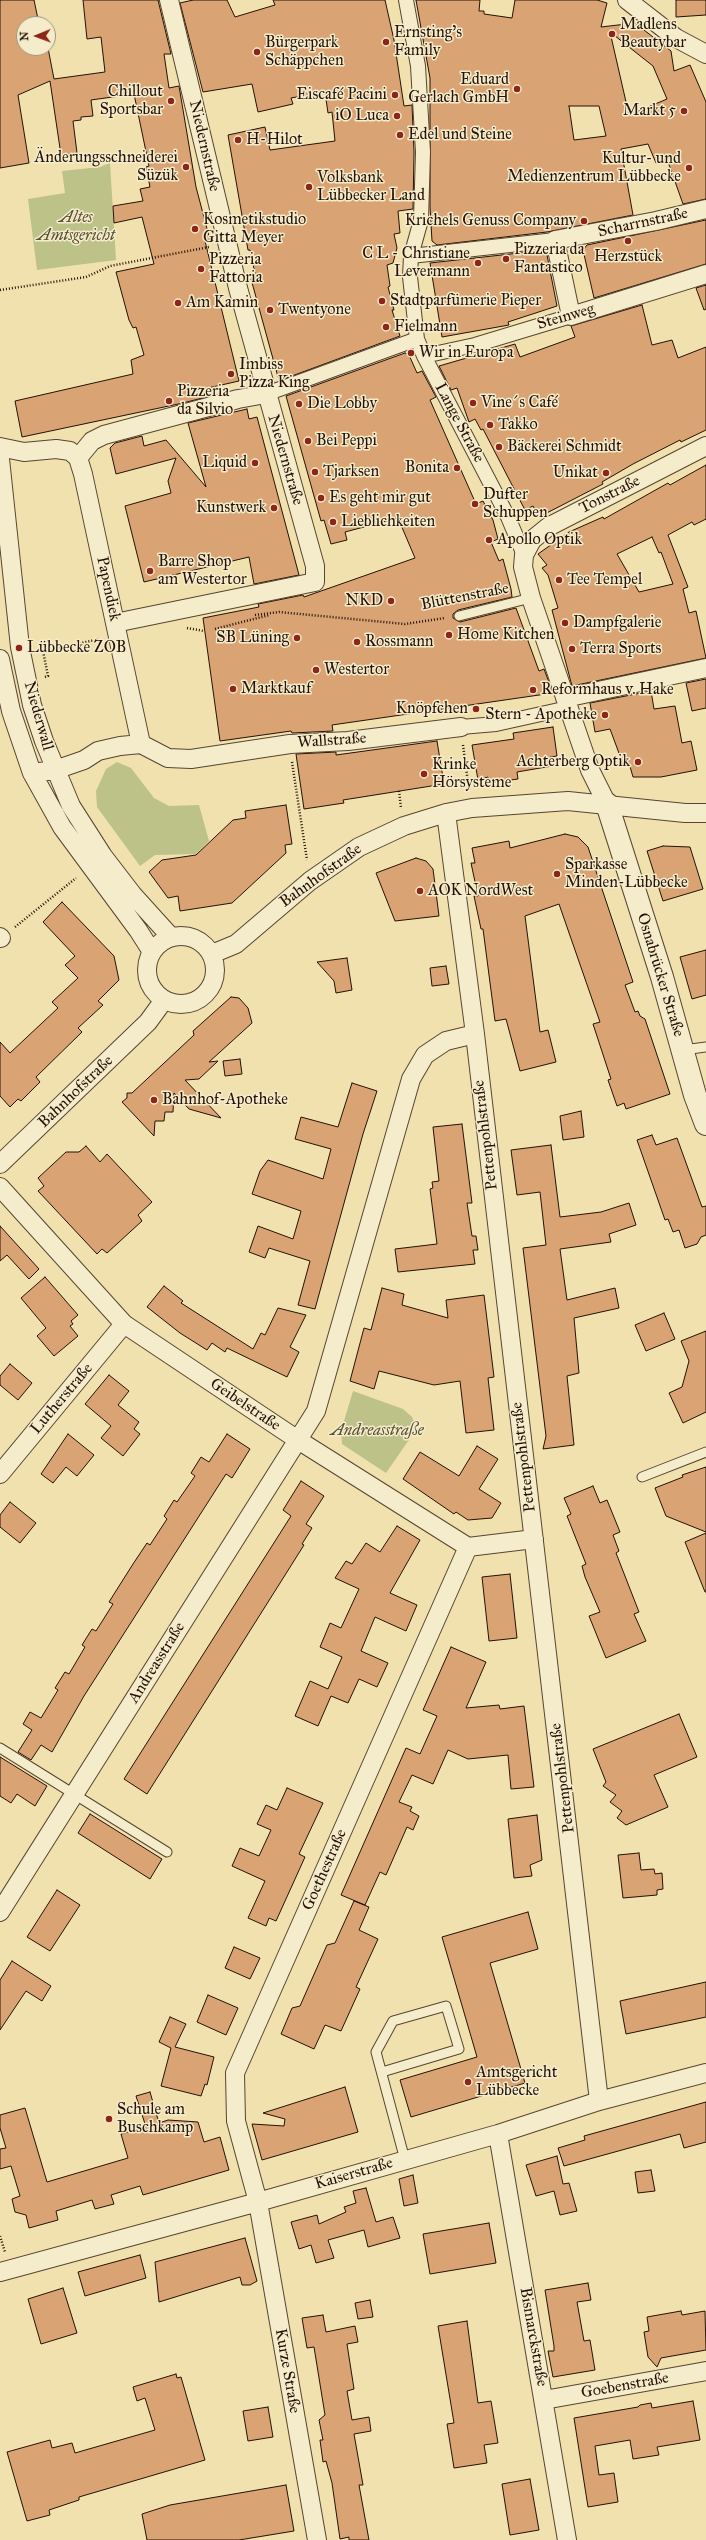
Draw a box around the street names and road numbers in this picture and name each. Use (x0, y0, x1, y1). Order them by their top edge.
street label: Niedernstraße (184, 99, 224, 193)
street label: Scharrnstraße (596, 204, 690, 242)
street label: Steinweg (535, 300, 597, 334)
street label: Lange Straße (430, 380, 488, 466)
street label: Niedernstraße (263, 413, 307, 507)
street label: Tonstraße (576, 472, 644, 518)
street label: Papendiek (92, 555, 124, 623)
street label: Blüttenstraße (419, 579, 511, 615)
street label: Niederwall (19, 679, 57, 753)
street label: Wallstraße (297, 729, 367, 753)
street label: Bahnhofstraße (276, 840, 366, 912)
street label: Osnabrücker Straße (632, 911, 688, 1039)
street label: Bahnhofstraße (35, 1052, 117, 1132)
street label: Pettenpohlstraße (470, 1079, 502, 1191)
street label: Lutherstraße (27, 1360, 97, 1438)
street label: Geibelstraße (206, 1374, 284, 1436)
street label: Pettenpohlstraße (508, 1401, 540, 1513)
street label: Andreasstraße (125, 1619, 189, 1707)
street label: Pettenpohlstraße (547, 1722, 579, 1834)
street label: Goethestraße (299, 1826, 351, 1914)
street label: Kaiserstraße (313, 2154, 395, 2194)
street label: Bismarckstraße (515, 2286, 551, 2388)
street label: Kurze Straße (270, 2327, 304, 2415)
street label: Goebenstraße (580, 2369, 670, 2403)

